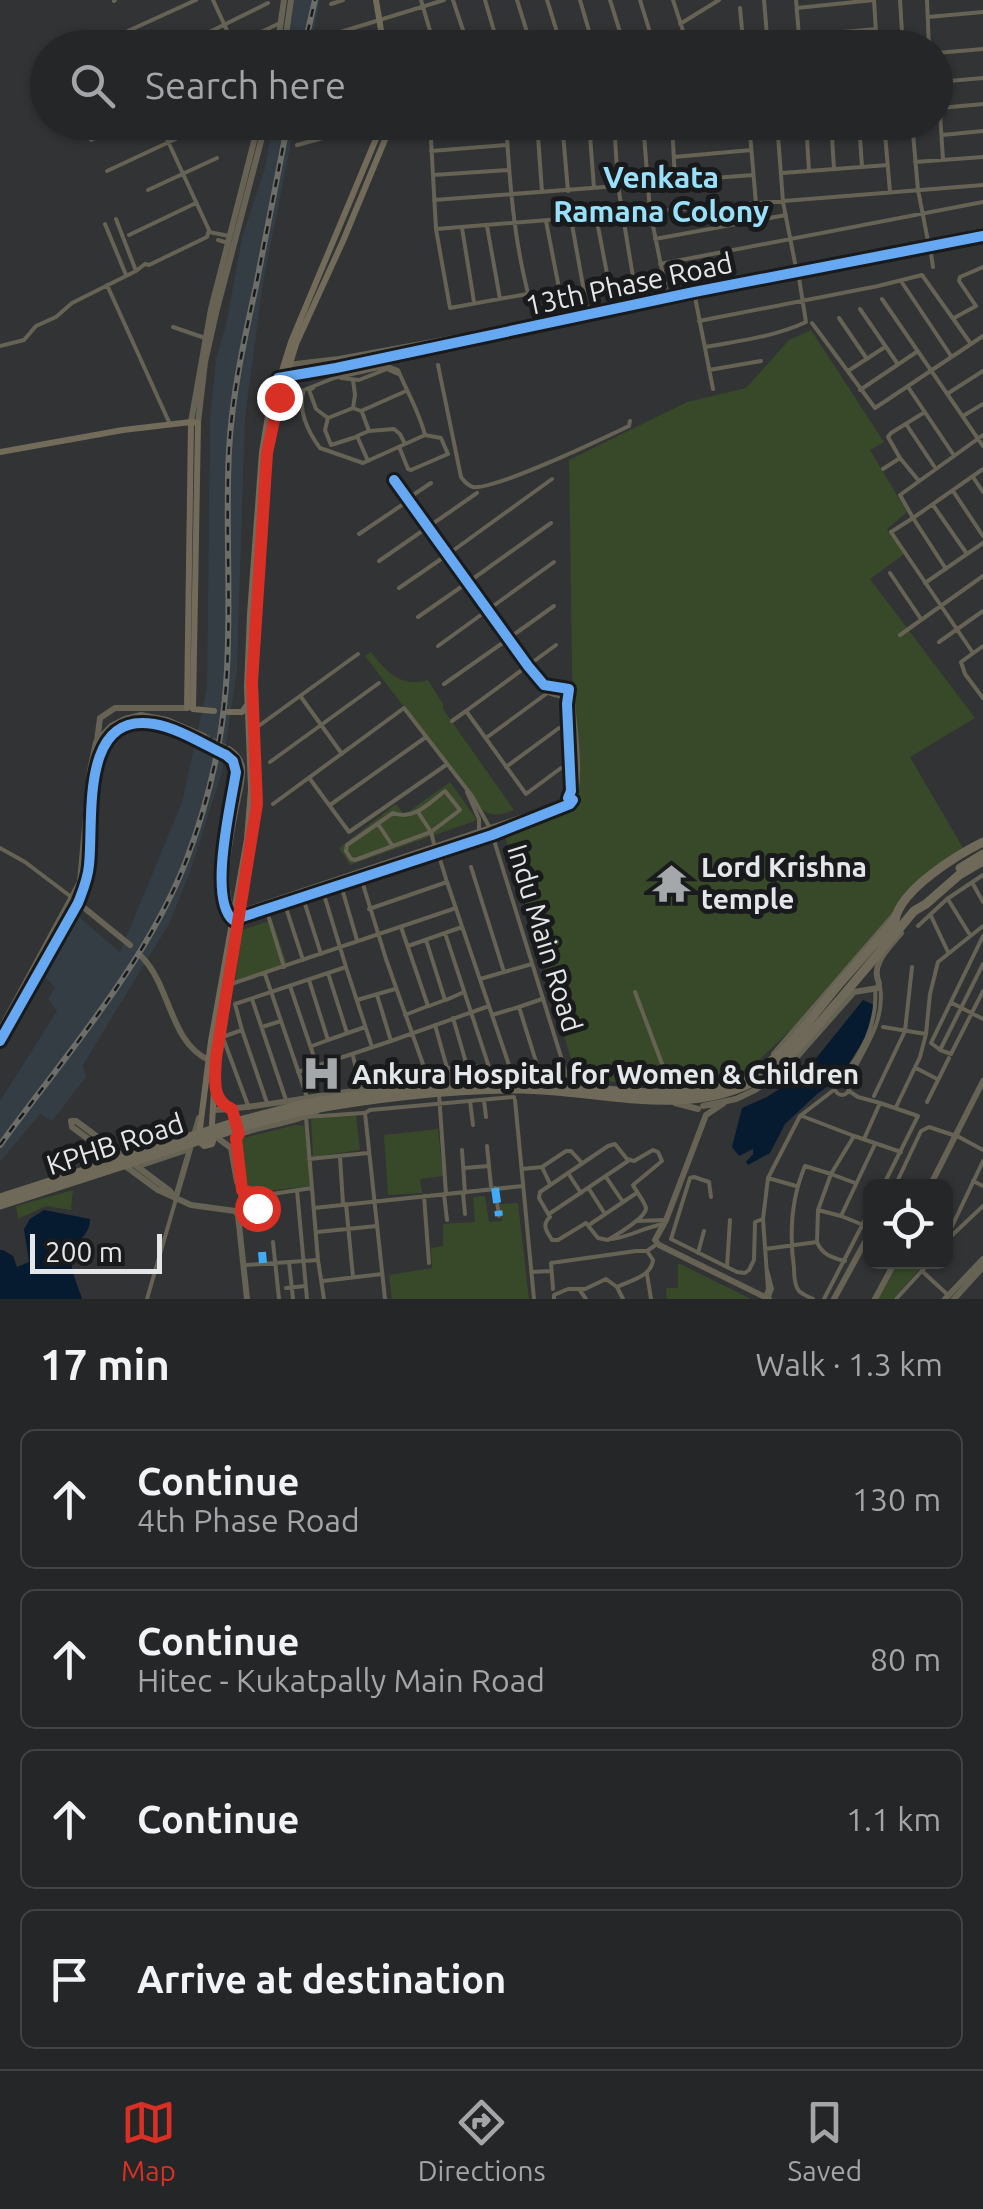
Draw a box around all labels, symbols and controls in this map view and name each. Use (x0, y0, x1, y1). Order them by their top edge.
search box (30, 30, 953, 140)
icon: search (65, 58, 120, 113)
text: Search here (145, 64, 346, 106)
district label: Venkata Ramana Colony (553, 160, 769, 228)
street label: 13th Phase Road (523, 246, 735, 321)
route end (257, 375, 303, 421)
street label: Indu Main Road (502, 840, 589, 1035)
place label: Lord Krishna temple (701, 851, 867, 914)
temple icon: Lord Krishna temple (650, 862, 692, 904)
hospital icon: Ankura Hospital for Women & Children (301, 1053, 343, 1095)
place label: Ankura Hospital for Women & Children (352, 1058, 859, 1089)
street label: KPHB Road (43, 1107, 187, 1180)
map controls (863, 1179, 953, 1269)
button: locate (863, 1179, 953, 1269)
route start (235, 1186, 281, 1232)
scale bar (30, 1229, 162, 1274)
text: 200 m (45, 1236, 123, 1267)
text: 17 min (40, 1341, 170, 1388)
text: Walk · 1.3 km (755, 1346, 943, 1382)
text: Continue (137, 1460, 299, 1502)
icon: ahead (42, 1472, 97, 1527)
text: 130 m (852, 1481, 941, 1517)
text: 4th Phase Road (137, 1502, 360, 1538)
text: Continue (137, 1620, 299, 1662)
icon: ahead (42, 1632, 97, 1687)
text: 80 m (870, 1641, 941, 1677)
text: Hitec - Kukatpally Main Road (137, 1662, 545, 1698)
icon: ahead (42, 1792, 97, 1847)
text: Continue (137, 1798, 299, 1840)
text: 1.1 km (846, 1801, 941, 1837)
icon: arrive (42, 1952, 97, 2007)
text: Arrive at destination (137, 1958, 506, 2000)
tab: Map (121, 2095, 176, 2186)
tab: Directions (418, 2095, 546, 2186)
tab: Saved (788, 2095, 862, 2186)

